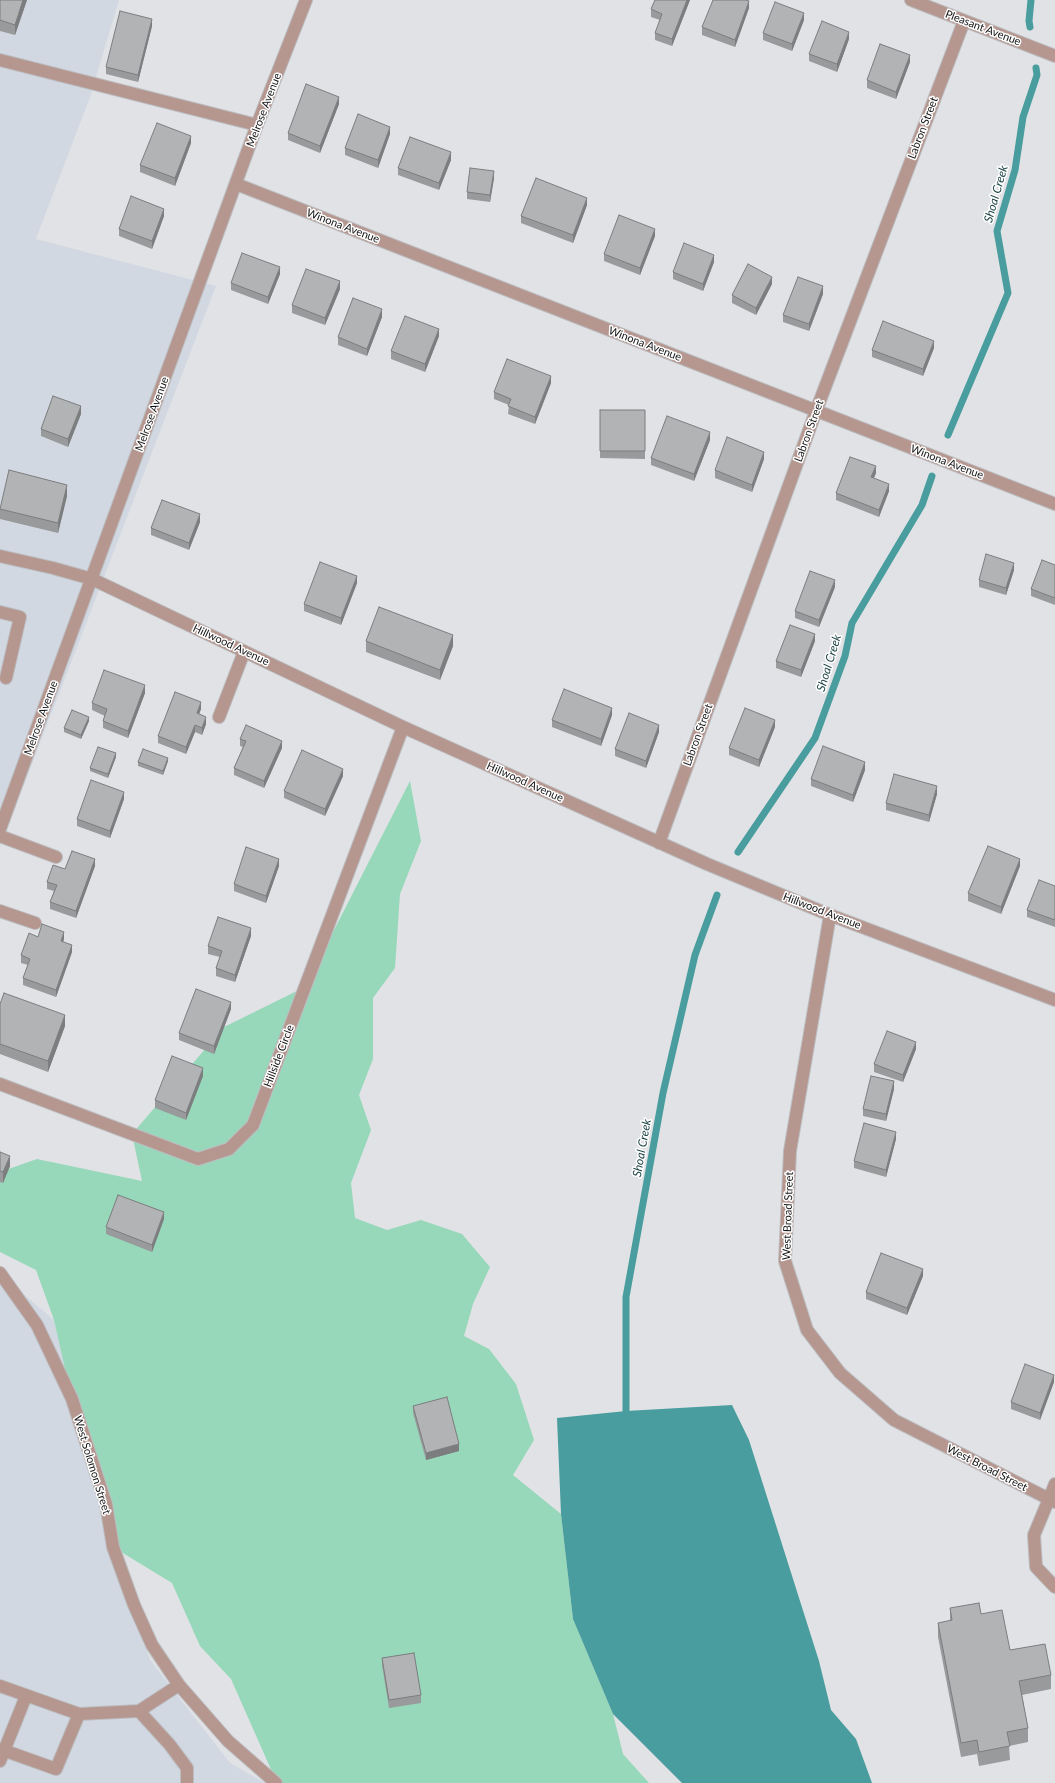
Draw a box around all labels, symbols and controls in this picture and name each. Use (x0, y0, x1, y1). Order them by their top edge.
street label: Pleasant Avenue (943, 8, 1023, 48)
street label: Melrose Avenue (244, 71, 284, 149)
street label: Labron Street (905, 95, 941, 161)
water label: Shoal Creek (981, 164, 1011, 224)
street label: Winona Avenue (305, 206, 381, 246)
street label: Winona Avenue (607, 324, 683, 364)
street label: Melrose Avenue (132, 375, 172, 453)
street label: Labron Street (792, 398, 826, 464)
street label: Winona Avenue (909, 442, 985, 482)
street label: Hillwood Avenue (191, 622, 271, 668)
water label: Shoal Creek (814, 633, 844, 693)
street label: Melrose Avenue (21, 679, 61, 757)
street label: Labron Street (681, 702, 715, 768)
street label: Hillwood Avenue (485, 759, 565, 805)
street label: Hillwood Avenue (781, 890, 863, 932)
street label: Hillside Circle (261, 1023, 297, 1089)
water label: Shoal Creek (630, 1118, 654, 1178)
street label: West Broad Street (780, 1172, 796, 1260)
street label: West Solomon Street (71, 1414, 113, 1516)
street label: West Broad Street (945, 1442, 1029, 1494)

